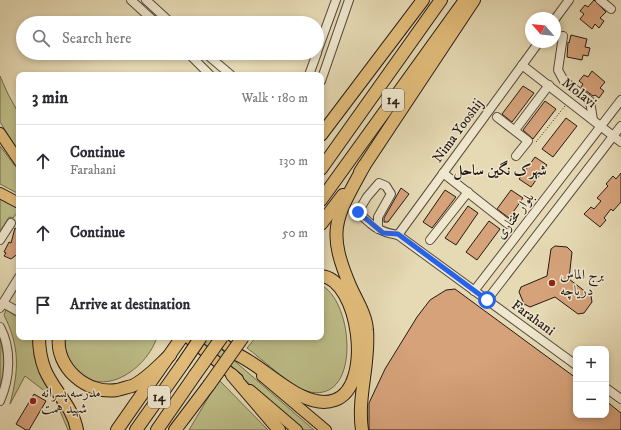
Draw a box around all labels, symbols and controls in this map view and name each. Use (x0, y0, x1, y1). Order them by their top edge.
north arrow (525, 12, 561, 48)
search box (16, 16, 324, 60)
icon: search (30, 27, 52, 49)
text: Search here (62, 29, 131, 48)
street label: Molavi (558, 74, 600, 112)
text: 3 min (32, 87, 68, 109)
road number: 14 (382, 89, 404, 111)
text: Walk · 180 m (241, 90, 308, 106)
street label: Nima Yooshij (429, 95, 487, 167)
text: Continue (70, 143, 125, 162)
icon: ahead (32, 150, 54, 172)
text: 130 m (279, 153, 308, 169)
district label: شهرک نگین ساحل (453, 160, 547, 181)
text: Farahani (70, 162, 116, 178)
street label: بلوار مختاری (492, 189, 539, 243)
route end (349, 203, 367, 221)
icon: ahead (32, 222, 54, 244)
text: Continue (70, 223, 125, 242)
text: 50 m (282, 225, 308, 241)
place label: برج الماس دریاچه (560, 266, 605, 300)
marker: برج الماس دریاچه (547, 278, 557, 288)
route start (478, 291, 496, 309)
icon: arrive (32, 294, 54, 316)
text: Arrive at destination (70, 295, 190, 314)
street label: Farahani (508, 296, 559, 340)
map controls (573, 346, 609, 418)
button: + (573, 346, 609, 382)
button: − (573, 382, 609, 418)
place label: مدرسه پسرانه شهید همت (41, 384, 101, 418)
road number: 14 (148, 386, 170, 408)
marker: مدرسه پسرانه شهید همت (28, 396, 38, 406)

